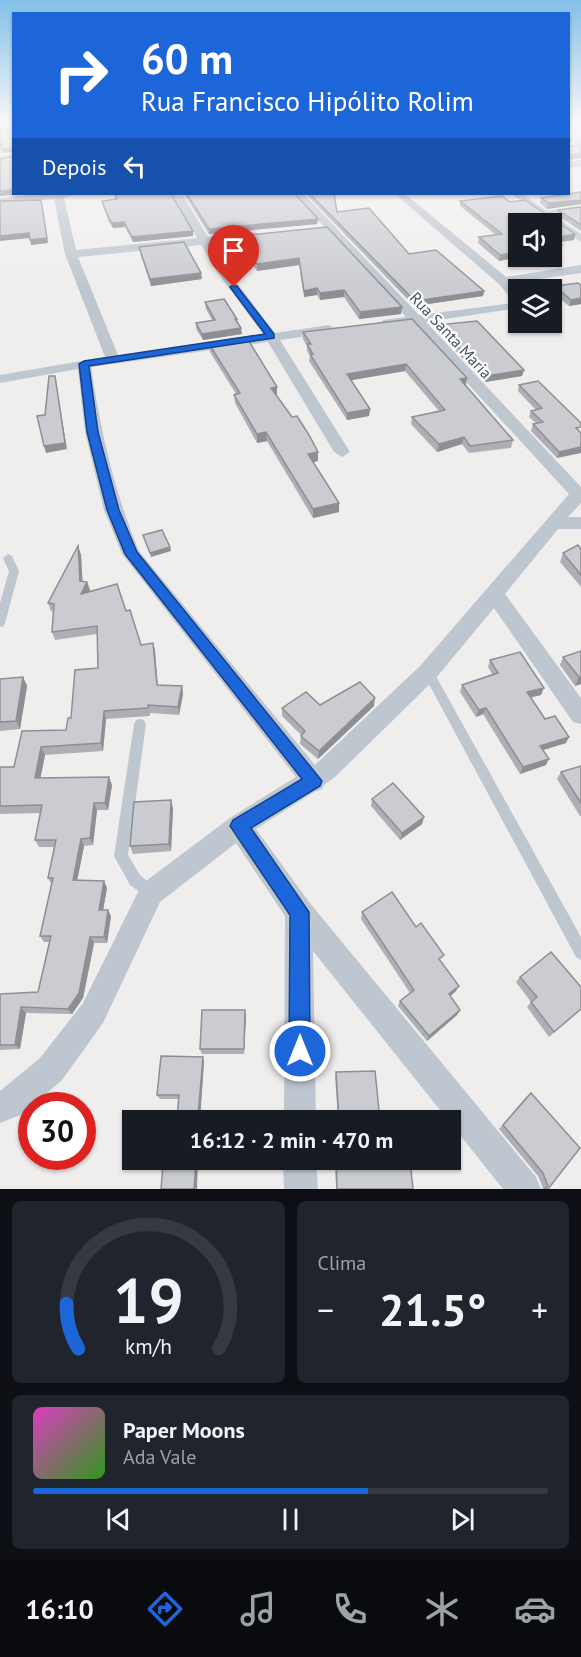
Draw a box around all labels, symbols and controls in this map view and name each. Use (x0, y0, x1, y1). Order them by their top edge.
text: 60 m (141, 31, 233, 86)
icon: right (42, 36, 120, 114)
text: Rua Francisco Hipólito Rolim (141, 84, 474, 118)
icon: left (118, 150, 151, 183)
text: Depois (42, 153, 106, 181)
map controls (508, 213, 562, 333)
button: sound (508, 213, 562, 267)
pin (208, 225, 259, 287)
icon: arrive (217, 234, 250, 267)
button: layers (508, 279, 562, 333)
street label: Rua Santa Maria (406, 287, 496, 383)
position arrow (268, 1019, 332, 1083)
speed limit sign: 30 (18, 1092, 96, 1170)
text: 16:12 · 2 min · 470 m (190, 1126, 393, 1154)
text: Clima (318, 1250, 366, 1276)
text: 19 (113, 1259, 184, 1340)
text: 21.5° (379, 1280, 486, 1338)
text: − (318, 1288, 334, 1331)
text: + (531, 1288, 548, 1331)
text: km/h (125, 1332, 172, 1360)
text: Paper Moons (123, 1416, 245, 1444)
text: Ada Vale (123, 1444, 196, 1470)
icon: previous (102, 1503, 135, 1536)
icon: pause (274, 1503, 307, 1536)
icon: next (446, 1503, 479, 1536)
icon: directions (144, 1588, 186, 1630)
icon: music (237, 1588, 279, 1630)
icon: phone (329, 1588, 371, 1630)
icon: climate (421, 1588, 463, 1630)
icon: car (514, 1588, 556, 1630)
text: 16:10 (25, 1592, 94, 1626)

